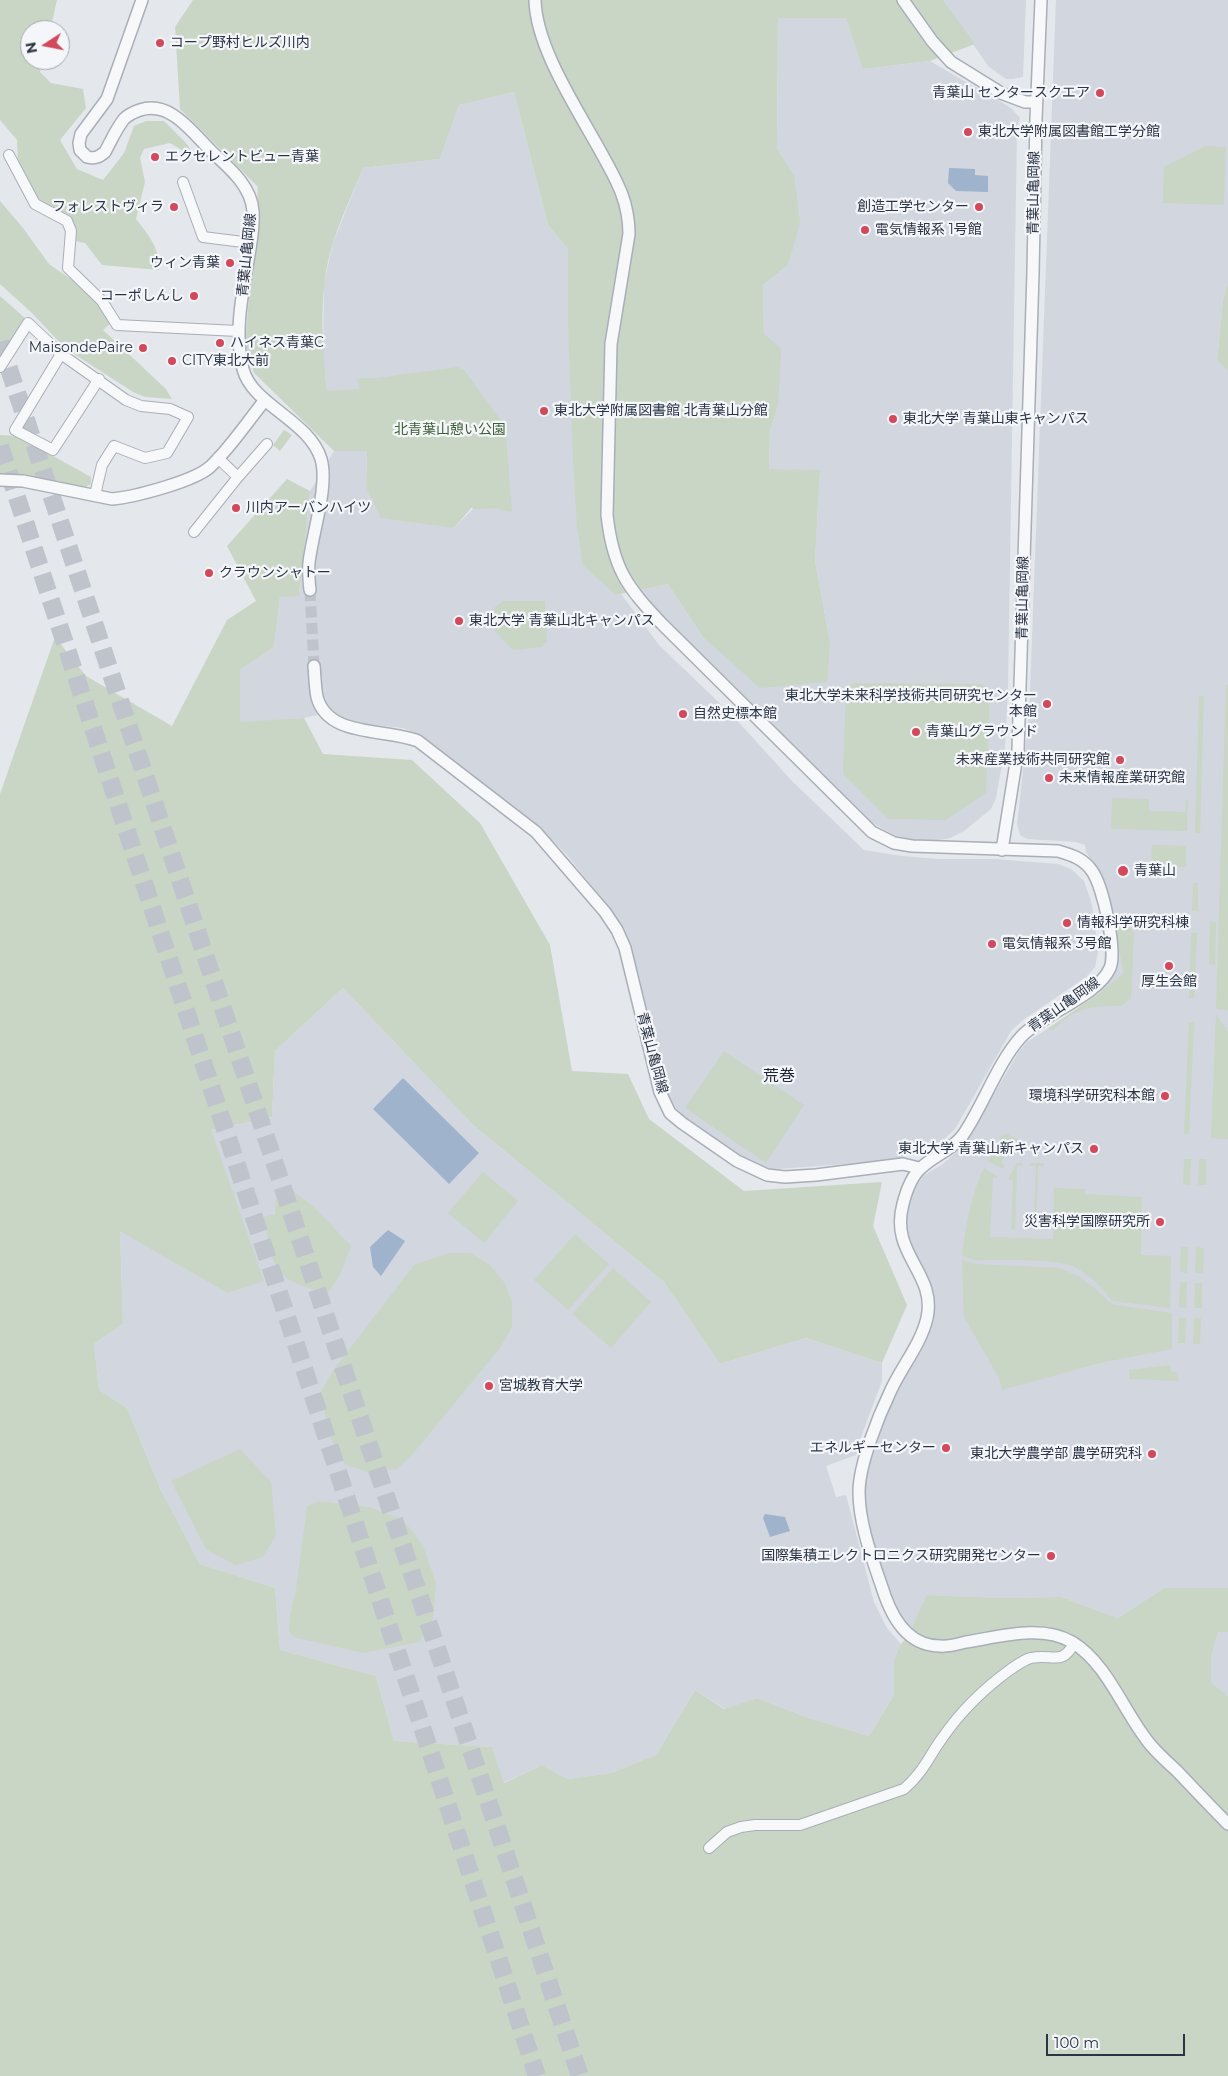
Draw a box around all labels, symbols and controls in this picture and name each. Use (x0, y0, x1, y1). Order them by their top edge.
north arrow (20, 20, 70, 70)
place label: コープ野村ヒルズ川内 (170, 35, 310, 51)
marker: コープ野村ヒルズ川内 (154, 37, 166, 49)
text: N (21, 40, 41, 55)
place label: 青葉山 センタースクエア (932, 85, 1090, 101)
marker: 青葉山 センタースクエア (1094, 87, 1106, 99)
place label: 東北大学附属図書館工学分館 (978, 124, 1160, 140)
marker: 東北大学附属図書館工学分館 (962, 126, 974, 138)
place label: エクセレントビュー青葉 (165, 149, 319, 165)
marker: エクセレントビュー青葉 (149, 151, 161, 163)
street label: 青葉山亀岡線 (1025, 151, 1043, 235)
place label: フォレストヴィラ (52, 199, 164, 215)
place label: 創造工学センター (857, 199, 969, 215)
marker: フォレストヴィラ (168, 201, 180, 213)
marker: 創造工学センター (973, 201, 985, 213)
street label: 青葉山亀岡線 (234, 212, 260, 298)
place label: 電気情報系 1号館 (875, 222, 982, 238)
marker: 電気情報系 1号館 (859, 224, 871, 236)
place label: ウィン青葉 (150, 255, 220, 271)
marker: ウィン青葉 (224, 257, 236, 269)
place label: コーポしんし (100, 288, 184, 304)
marker: コーポしんし (188, 290, 200, 302)
place label: ハイネス青葉C (230, 335, 324, 351)
marker: ハイネス青葉C (214, 337, 226, 349)
place label: MaisondePaire (29, 340, 133, 356)
marker: MaisondePaire (137, 342, 149, 354)
place label: CITY東北大前 (182, 353, 269, 369)
marker: CITY東北大前 (166, 355, 178, 367)
place label: 東北大学附属図書館 北青葉山分館 (554, 403, 768, 419)
marker: 東北大学附属図書館 北青葉山分館 (538, 405, 550, 417)
place label: 東北大学 青葉山東キャンパス (903, 411, 1089, 427)
marker: 東北大学 青葉山東キャンパス (887, 413, 899, 425)
park label: 北青葉山憩い公園 (394, 422, 506, 438)
place label: 川内アーバンハイツ (246, 500, 371, 516)
marker: 川内アーバンハイツ (230, 502, 242, 514)
street label: 青葉山亀岡線 (1014, 556, 1032, 640)
place label: クラウンシャトー (219, 565, 331, 581)
marker: クラウンシャトー (203, 567, 215, 579)
place label: 東北大学 青葉山北キャンパス (469, 613, 655, 629)
marker: 東北大学 青葉山北キャンパス (453, 615, 465, 627)
place label: 東北大学未来科学技術共同研究センター 本館 (785, 688, 1037, 720)
marker: 東北大学未来科学技術共同研究センター 本館 (1041, 698, 1053, 710)
place label: 自然史標本館 (693, 706, 777, 722)
marker: 自然史標本館 (677, 708, 689, 720)
place label: 青葉山グラウンド (926, 724, 1038, 740)
marker: 青葉山グラウンド (910, 726, 922, 738)
place label: 未来産業技術共同研究館 (956, 752, 1110, 768)
marker: 未来産業技術共同研究館 (1114, 754, 1126, 766)
place label: 未来情報産業研究館 (1059, 770, 1185, 786)
marker: 未来情報産業研究館 (1043, 772, 1055, 784)
place label: 青葉山 (1134, 863, 1176, 879)
marker: 青葉山 (1116, 864, 1130, 878)
place label: 情報科学研究科棟 (1077, 915, 1189, 931)
marker: 情報科学研究科棟 (1061, 917, 1073, 929)
place label: 電気情報系 3号館 (1002, 936, 1112, 952)
marker: 電気情報系 3号館 (986, 938, 998, 950)
marker: 厚生会館 (1163, 960, 1175, 972)
street label: 青葉山亀岡線 (1025, 974, 1103, 1036)
place label: 厚生会館 (1141, 974, 1197, 990)
street label: 青葉山亀岡線 (633, 1010, 671, 1096)
district label: 荒巻 (763, 1066, 795, 1086)
place label: 環境科学研究科本館 (1029, 1088, 1155, 1104)
marker: 環境科学研究科本館 (1159, 1090, 1171, 1102)
place label: 東北大学 青葉山新キャンパス (898, 1141, 1084, 1157)
marker: 東北大学 青葉山新キャンパス (1088, 1143, 1100, 1155)
place label: 災害科学国際研究所 (1024, 1214, 1150, 1230)
marker: 災害科学国際研究所 (1154, 1216, 1166, 1228)
place label: 宮城教育大学 (499, 1378, 583, 1394)
marker: 宮城教育大学 (483, 1380, 495, 1392)
place label: エネルギーセンター (810, 1440, 936, 1456)
marker: エネルギーセンター (940, 1442, 952, 1454)
place label: 東北大学農学部 農学研究科 (970, 1446, 1142, 1462)
marker: 東北大学農学部 農学研究科 (1146, 1448, 1158, 1460)
place label: 国際集積エレクトロニクス研究開発センター (761, 1548, 1041, 1564)
marker: 国際集積エレクトロニクス研究開発センター (1045, 1550, 1057, 1562)
scale bar (1048, 2024, 1187, 2056)
text: 100 m (1054, 2033, 1099, 2052)

